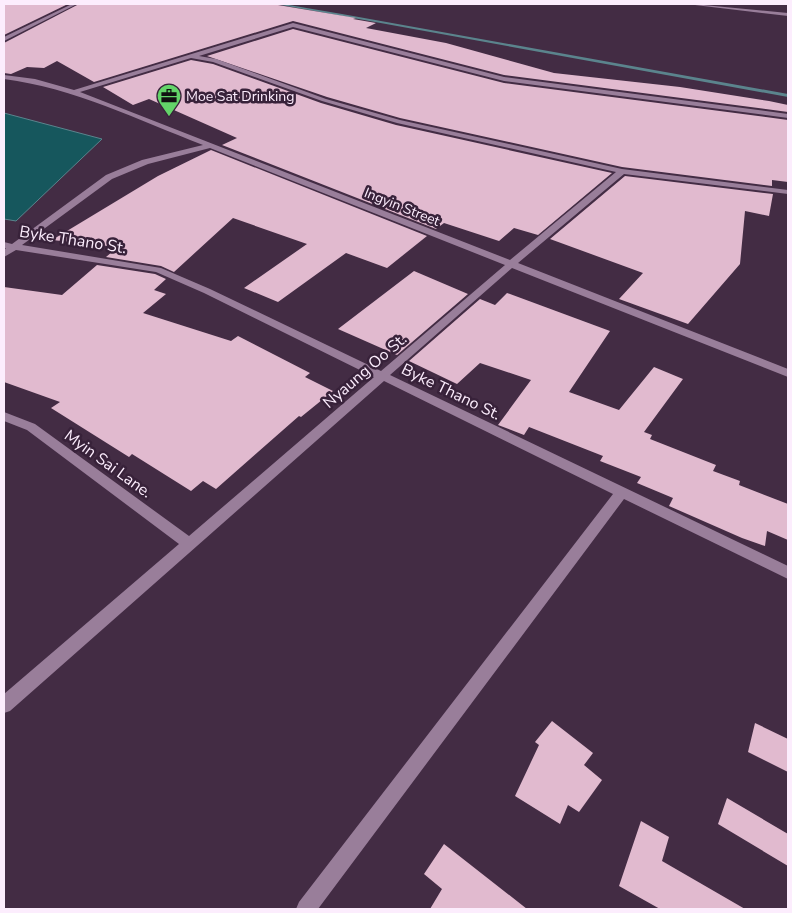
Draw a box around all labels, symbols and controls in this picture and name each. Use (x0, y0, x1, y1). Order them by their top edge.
office icon: Moe Sat Drinking (156, 83, 182, 117)
place label: Moe Sat Drinking (186, 87, 294, 106)
street label: Ingyin Street (361, 183, 443, 231)
street label: Byke Thano St. (18, 221, 128, 259)
street label: Nyaung Oo St. (318, 328, 412, 414)
street label: Byke Thano St. (398, 358, 504, 426)
street label: Myin Sai Lane. (60, 425, 156, 503)

